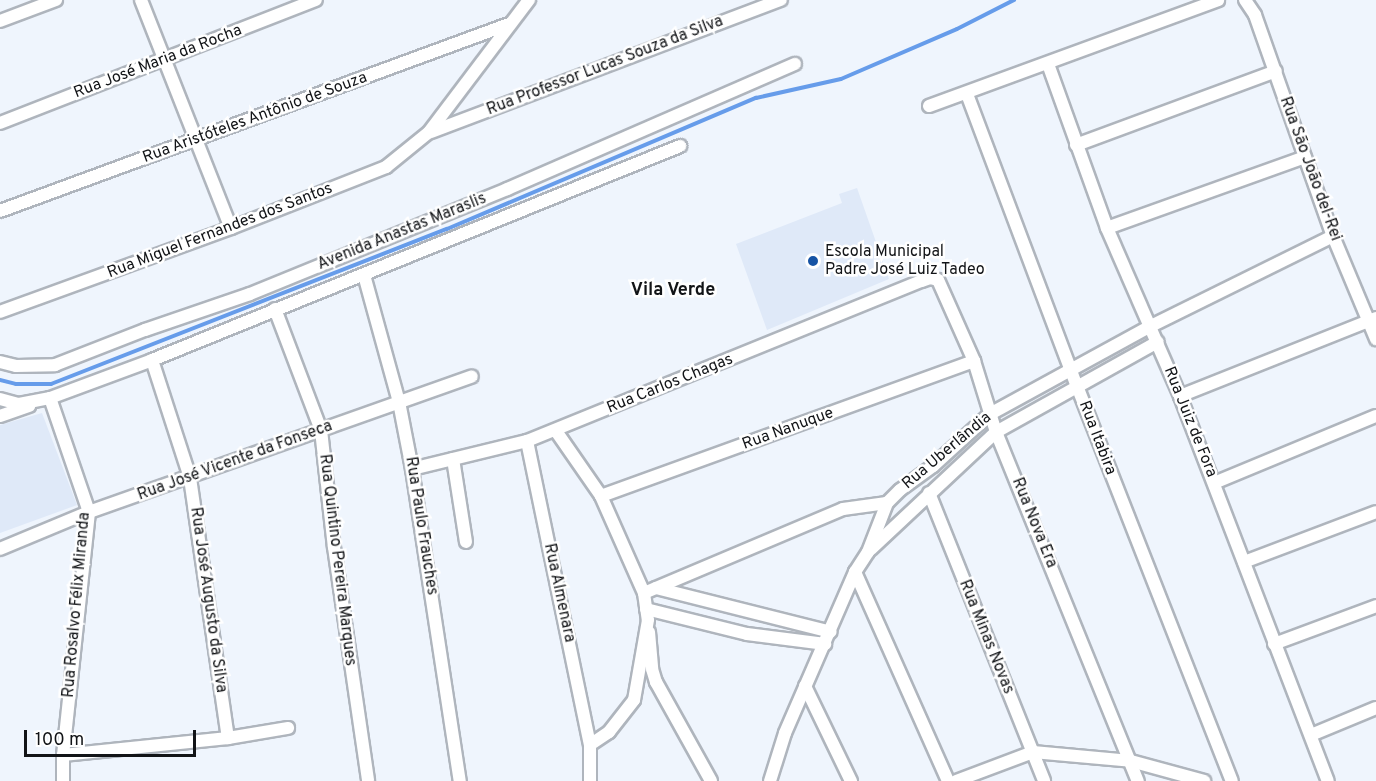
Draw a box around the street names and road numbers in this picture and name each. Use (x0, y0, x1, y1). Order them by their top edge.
street label: Rua Professor Lucas Souza da Silva (484, 12, 726, 120)
street label: Rua José Maria da Rocha (71, 21, 245, 103)
street label: Rua Aristóteles Antônio de Souza (140, 68, 370, 168)
street label: Rua São João del-Rei (1275, 94, 1345, 244)
street label: Rua Miguel Fernandes dos Santos (105, 179, 335, 283)
street label: Avenida Anastas Maraslis (314, 189, 490, 275)
street label: Rua Carlos Chagas (604, 350, 736, 418)
street label: Rua Juiz de Fora (1159, 364, 1221, 480)
street label: Rua Itabira (1074, 398, 1120, 478)
street label: Rua Nanuque (740, 404, 836, 454)
street label: Rua Uberlândia (899, 408, 995, 494)
street label: Rua José Vicente da Fonseca (135, 417, 335, 505)
street label: Rua Quintino Pereira Marques (314, 453, 360, 667)
street label: Rua Paulo Frauches (401, 455, 441, 597)
street label: Rua Nova Era (1007, 475, 1061, 571)
street label: Rua José Augusto da Silva (185, 506, 231, 694)
street label: Rua Rosalvo Félix Miranda (59, 511, 95, 699)
street label: Rua Almenara (539, 541, 579, 645)
street label: Rua Minas Novas (954, 577, 1018, 697)

